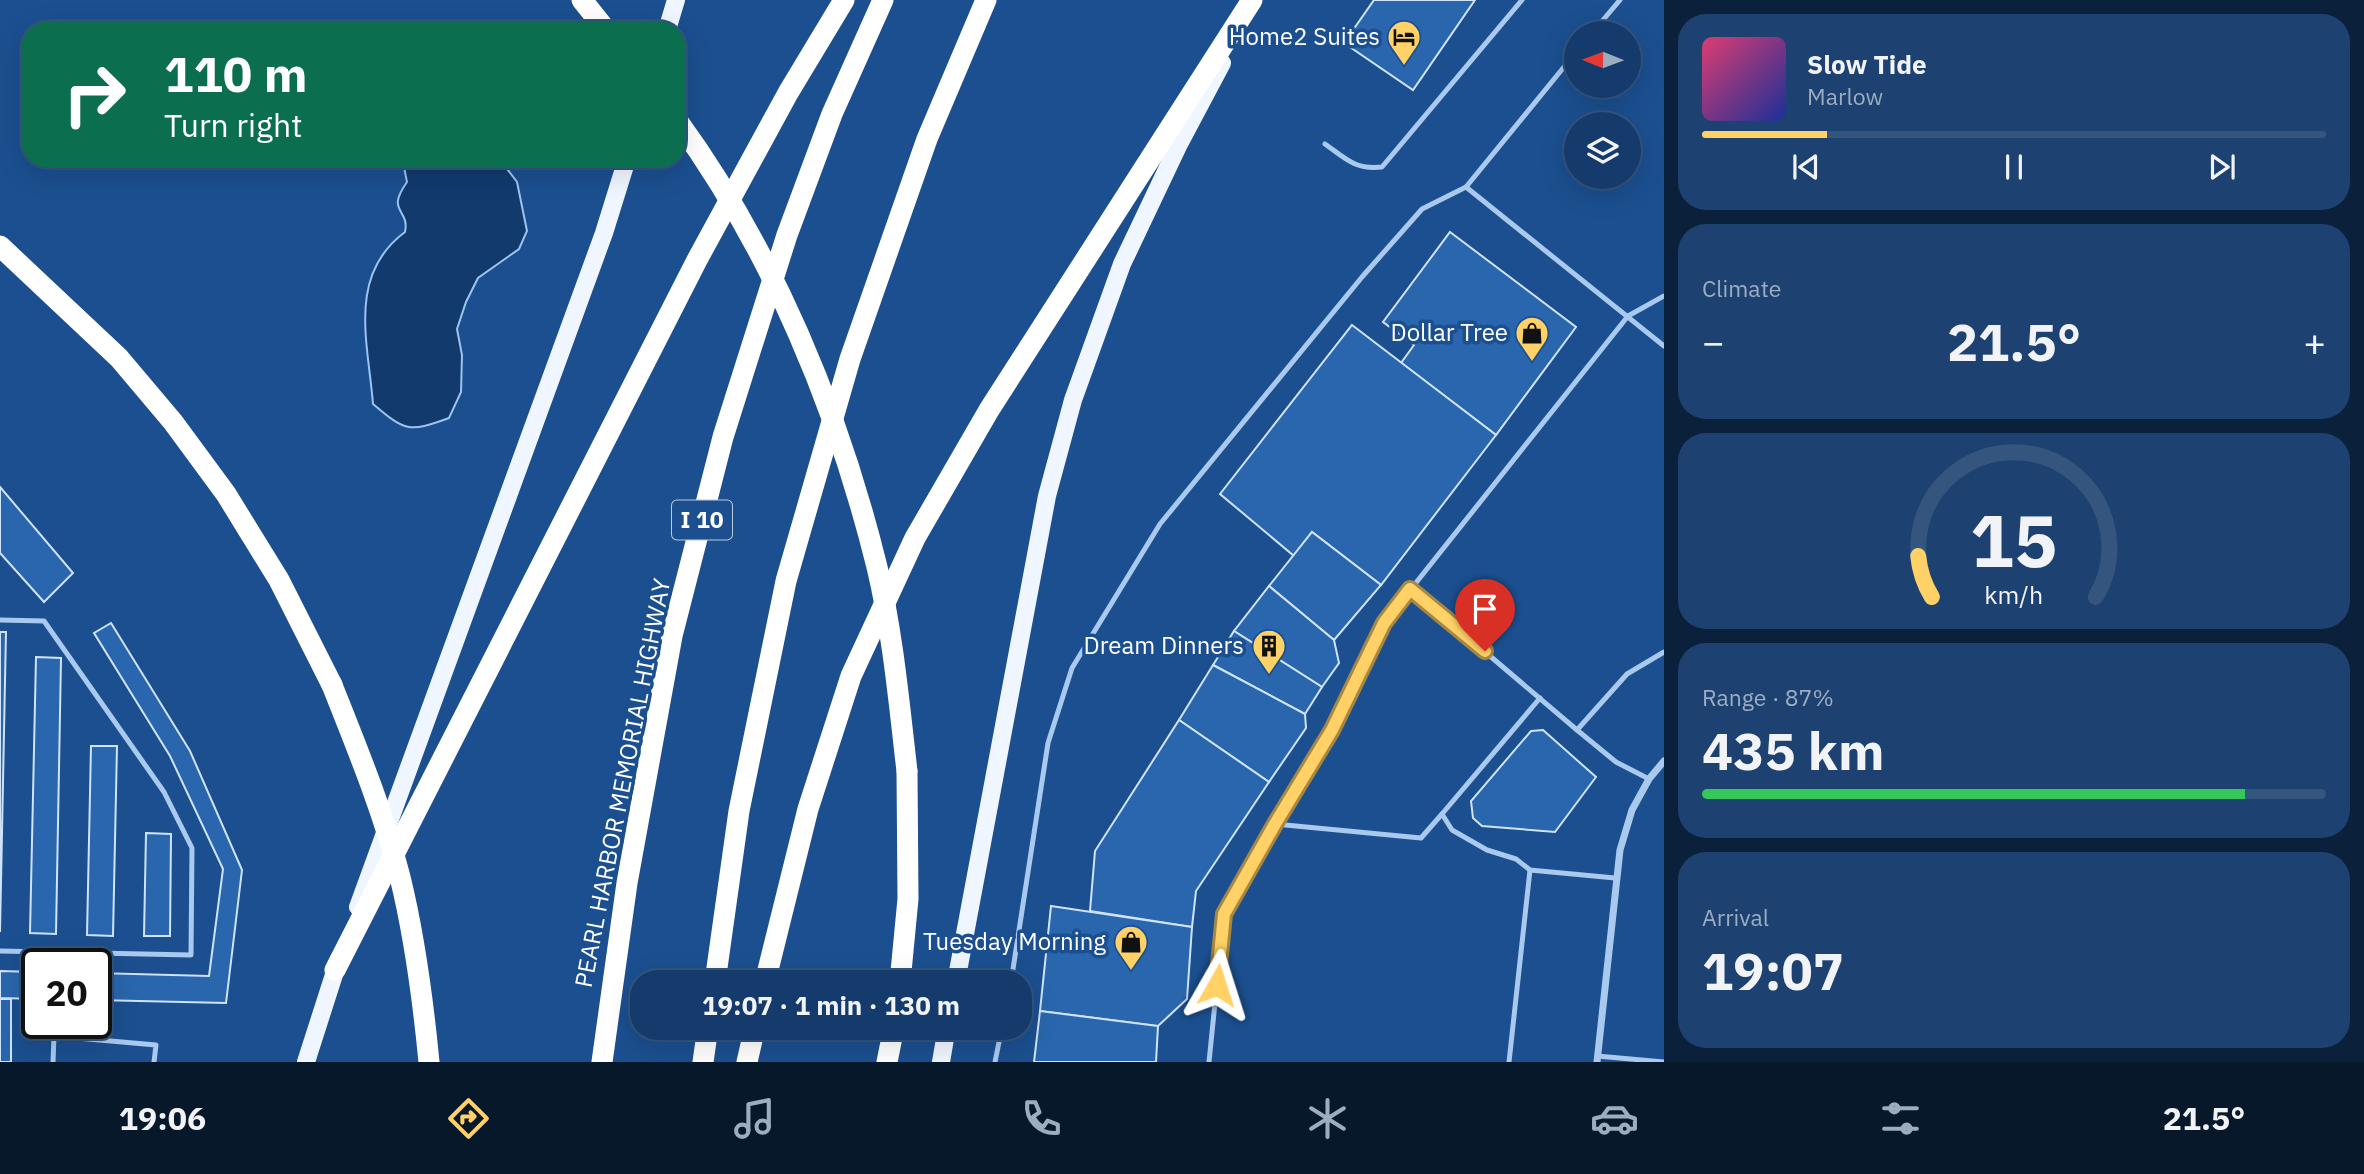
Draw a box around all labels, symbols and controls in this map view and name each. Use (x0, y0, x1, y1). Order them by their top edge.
hotel icon: Home2 Suites (1385, 18, 1423, 67)
place label: Home2 Suites (1229, 20, 1380, 52)
north arrow (1564, 21, 1642, 98)
map controls (1564, 21, 1641, 189)
text: 110 m (164, 42, 308, 105)
text: Slow Tide (1807, 47, 1927, 81)
icon: right (49, 49, 140, 140)
text: Marlow (1807, 81, 1883, 111)
text: Turn right (164, 104, 302, 146)
button: layers (1564, 112, 1641, 189)
icon: previous (1787, 148, 1825, 186)
icon: pause (1995, 148, 2033, 186)
icon: next (2203, 148, 2241, 186)
text: Climate (1702, 273, 1781, 303)
text: 21.5° (1947, 308, 2081, 375)
shop icon: Dollar Tree (1513, 314, 1551, 363)
place label: Dollar Tree (1391, 316, 1508, 348)
text: − (1702, 317, 1725, 366)
text: + (2303, 317, 2326, 366)
text: 15 (1970, 492, 2058, 587)
road number: I 10 (672, 500, 732, 540)
street label: PEARL HARBOR MEMORIAL HIGHWAY (567, 575, 677, 990)
text: km/h (1985, 578, 2043, 611)
pin (1455, 579, 1515, 651)
icon: arrive (1466, 590, 1504, 628)
building icon: Dream Dinners (1250, 627, 1288, 676)
place label: Dream Dinners (1084, 629, 1244, 661)
text: Range · 87% (1702, 682, 1834, 712)
text: 435 km (1702, 717, 1884, 784)
text: Arrival (1702, 902, 1769, 932)
shop icon: Tuesday Morning (1112, 923, 1150, 972)
place label: Tuesday Morning (923, 925, 1106, 957)
text: 19:07 (1702, 937, 1844, 1004)
speed limit sign: 20 (21, 948, 112, 1039)
position arrow (1180, 948, 1254, 1022)
text: 19:07 · 1 min · 130 m (702, 988, 960, 1022)
icon: directions (444, 1094, 493, 1143)
icon: music (730, 1094, 779, 1143)
icon: phone (1017, 1094, 1066, 1143)
icon: climate (1303, 1094, 1352, 1143)
icon: car (1590, 1094, 1639, 1143)
icon: filters (1876, 1094, 1925, 1143)
text: 19:06 (119, 1097, 206, 1139)
text: 21.5° (2163, 1097, 2245, 1139)

